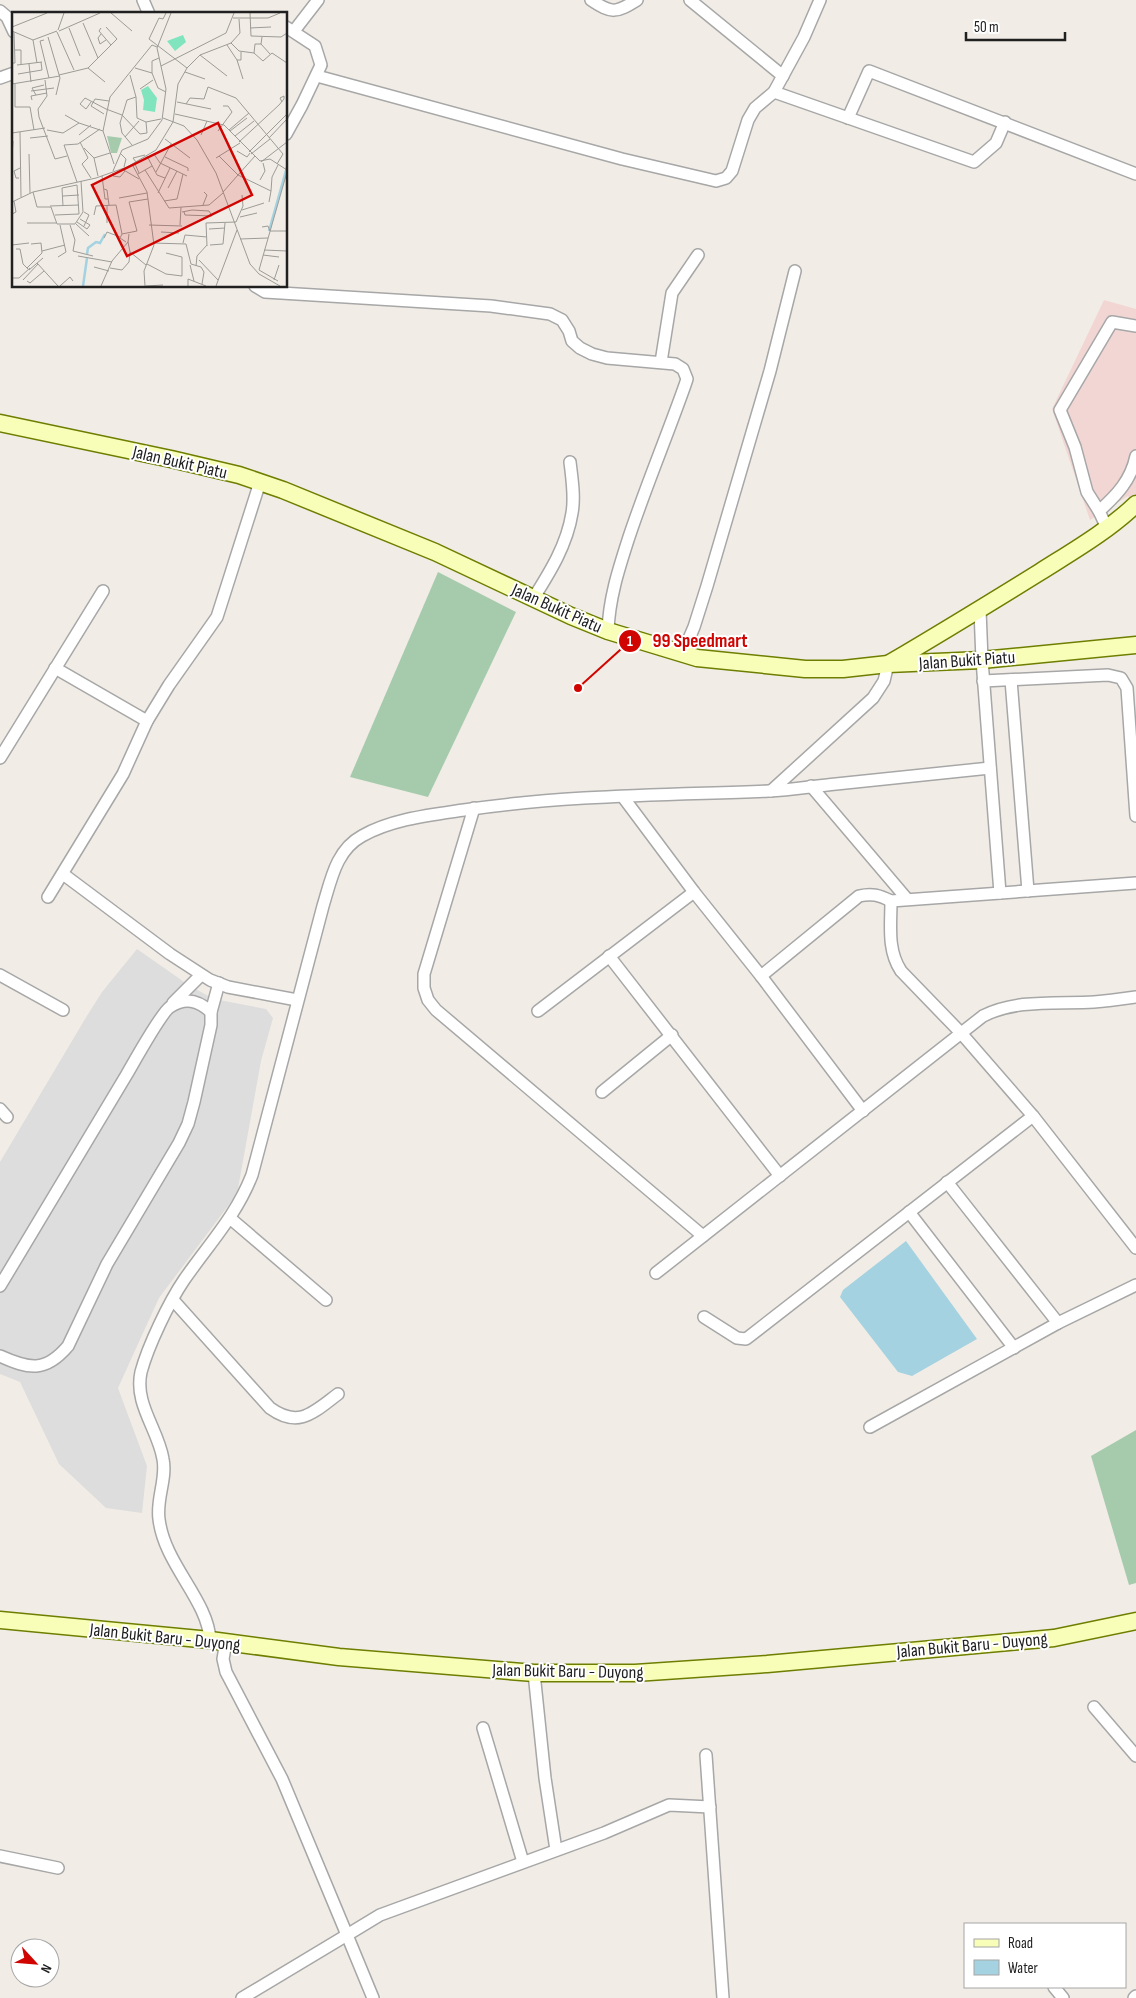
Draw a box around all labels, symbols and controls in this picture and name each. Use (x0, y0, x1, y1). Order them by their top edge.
scale bar (966, 10, 1065, 42)
inset map (12, 12, 288, 288)
text: 50 m (974, 18, 999, 37)
street label: Jalan Bukit Piatu (130, 441, 229, 484)
street label: Jalan Bukit Piatu (508, 579, 605, 638)
callout: 99 Speedmart (617, 624, 758, 658)
text: 99 Speedmart (652, 630, 748, 653)
text: 1 (627, 632, 633, 651)
street label: Jalan Bukit Piatu (917, 647, 1016, 674)
street label: Jalan Bukit Baru - Duyong (88, 1619, 241, 1656)
street label: Jalan Bukit Baru - Duyong (895, 1628, 1048, 1663)
street label: Jalan Bukit Baru - Duyong (491, 1660, 644, 1683)
legend (964, 1923, 1126, 1988)
text: Road (1008, 1934, 1033, 1953)
north arrow (10, 1938, 60, 1988)
text: Water (1008, 1959, 1039, 1978)
text: N (37, 1961, 56, 1976)

